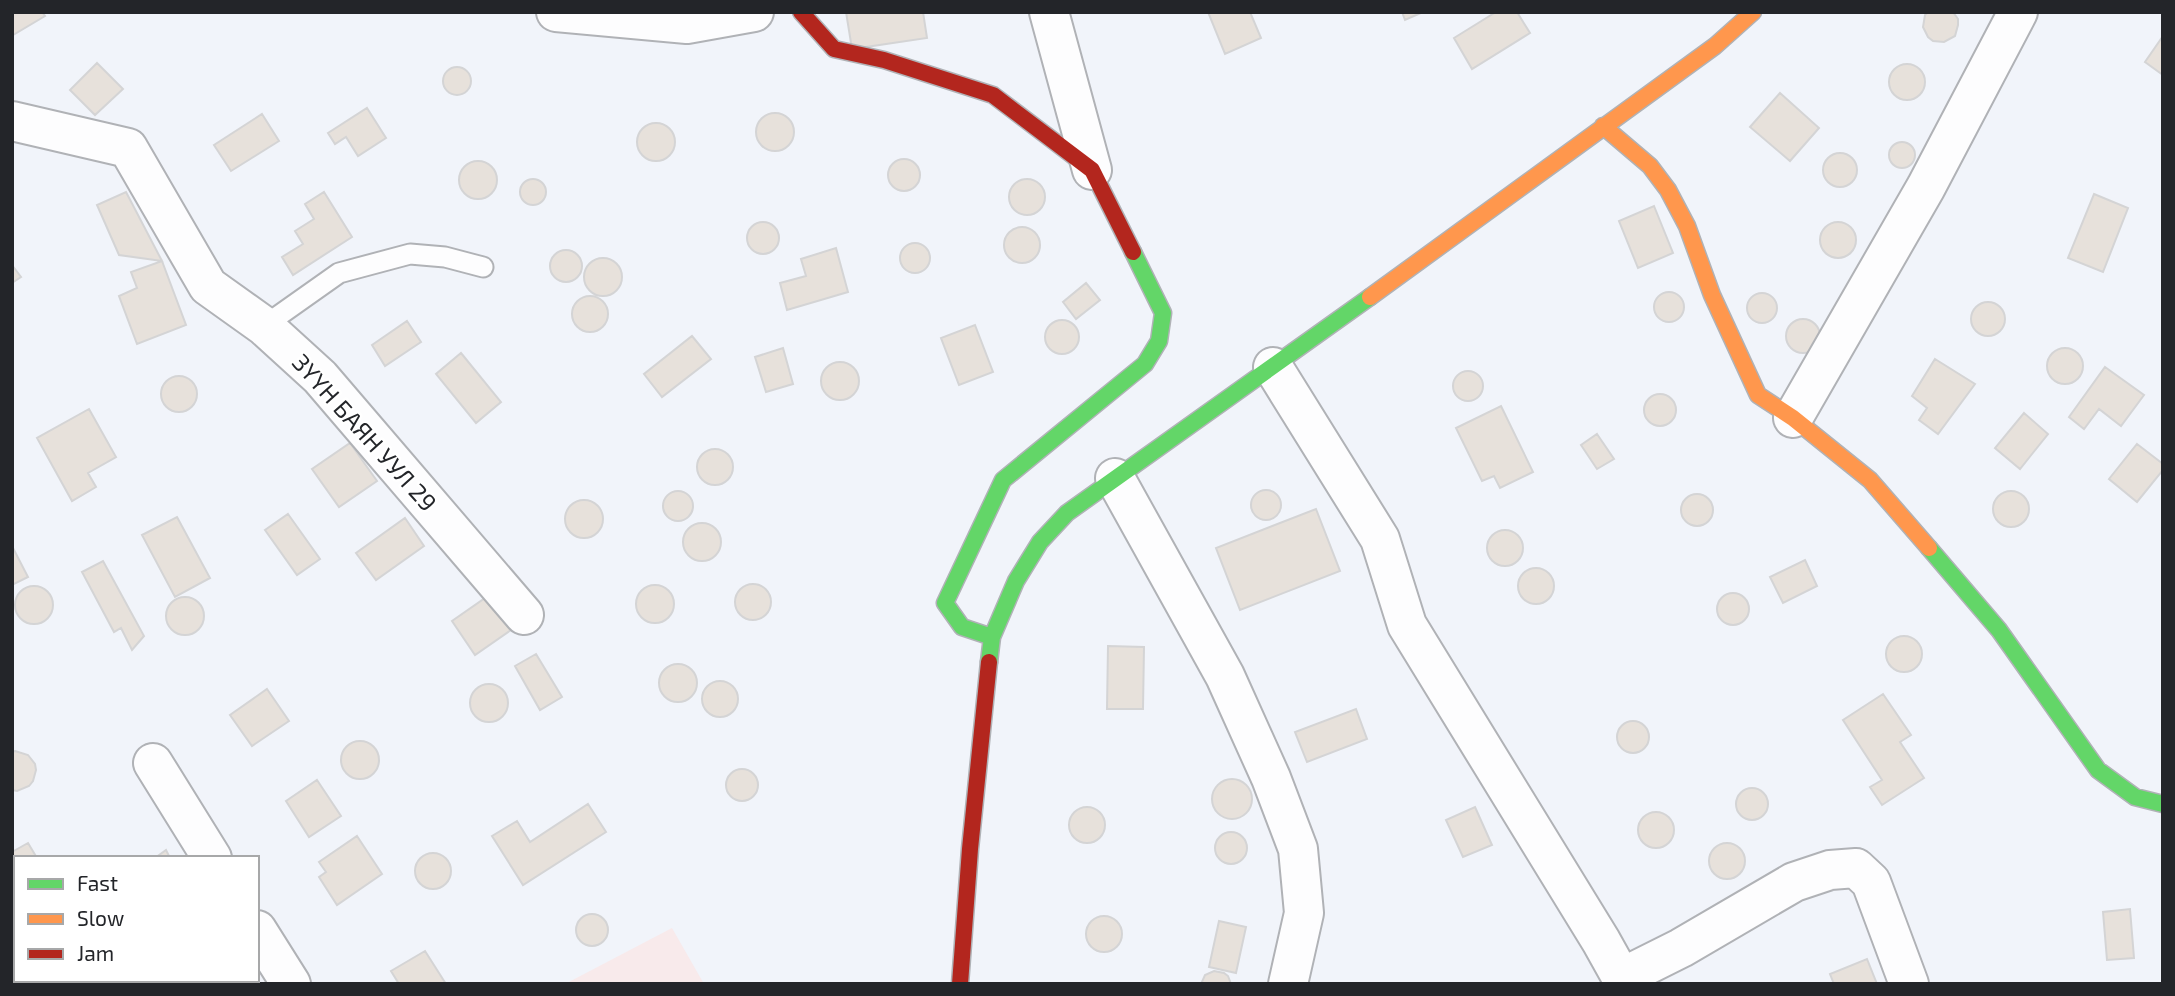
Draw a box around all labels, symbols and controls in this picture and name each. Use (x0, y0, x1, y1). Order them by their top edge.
street label: ЗҮҮН БАЯН УУЛ 29 (287, 347, 443, 517)
legend (14, 856, 259, 982)
text: Fast (77, 870, 118, 895)
text: Slow (77, 905, 124, 930)
text: Jam (77, 940, 114, 965)

